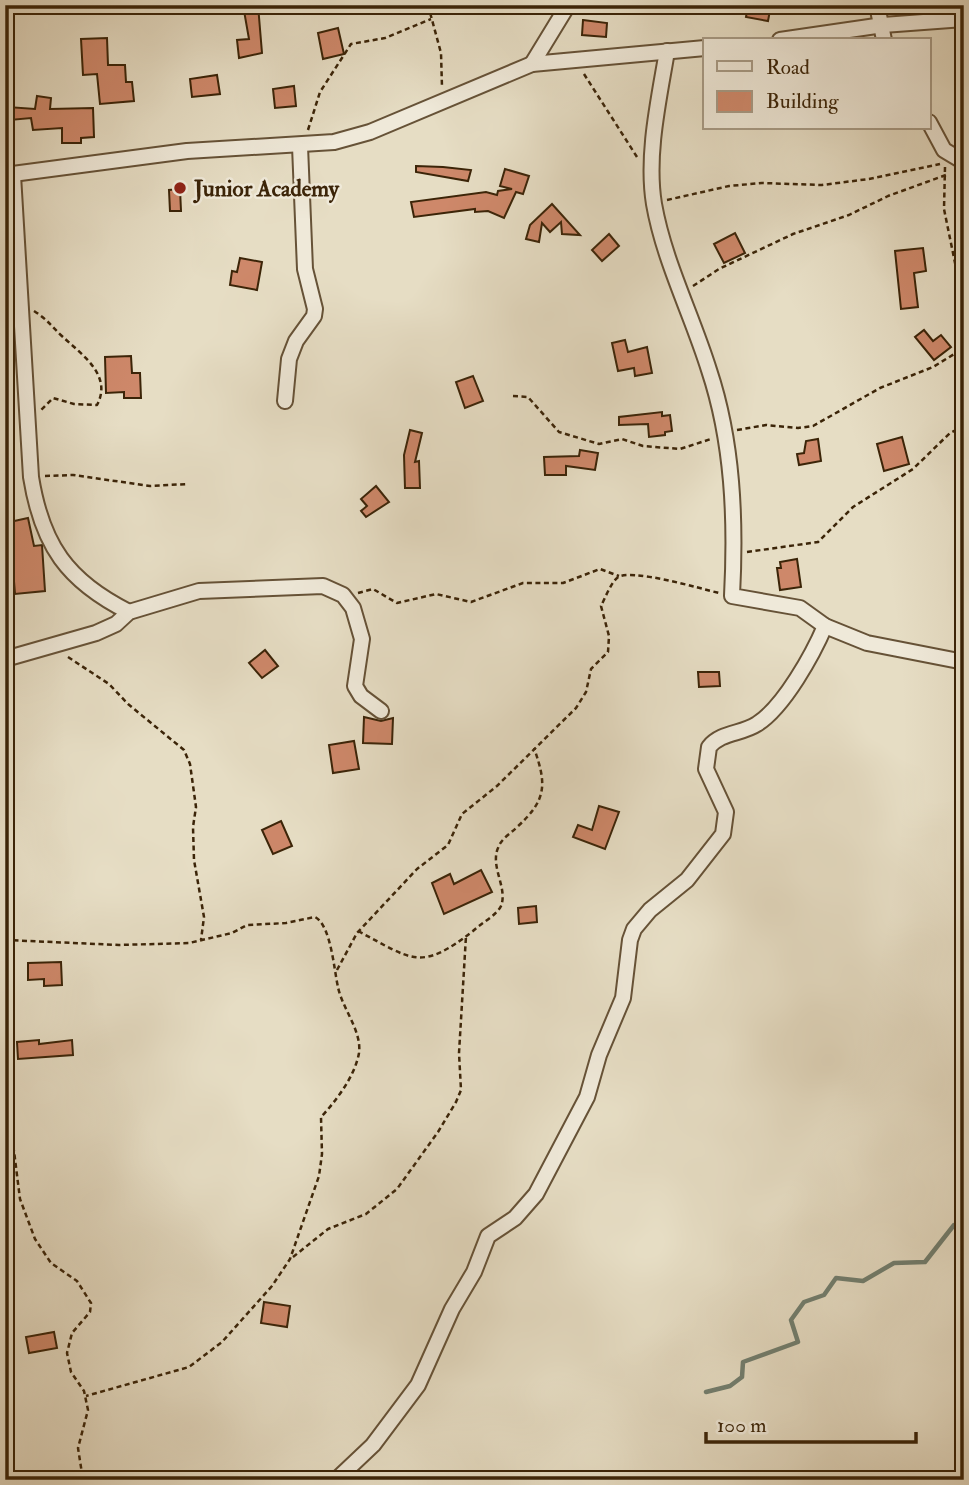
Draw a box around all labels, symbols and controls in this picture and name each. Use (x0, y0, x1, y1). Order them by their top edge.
legend (703, 38, 930, 130)
text: Road (766, 54, 811, 81)
text: Building (766, 88, 839, 115)
place label: Junior Academy (193, 174, 340, 204)
marker: Junior Academy (172, 180, 188, 196)
scale bar (706, 1401, 916, 1445)
text: 100 m (717, 1412, 767, 1439)

